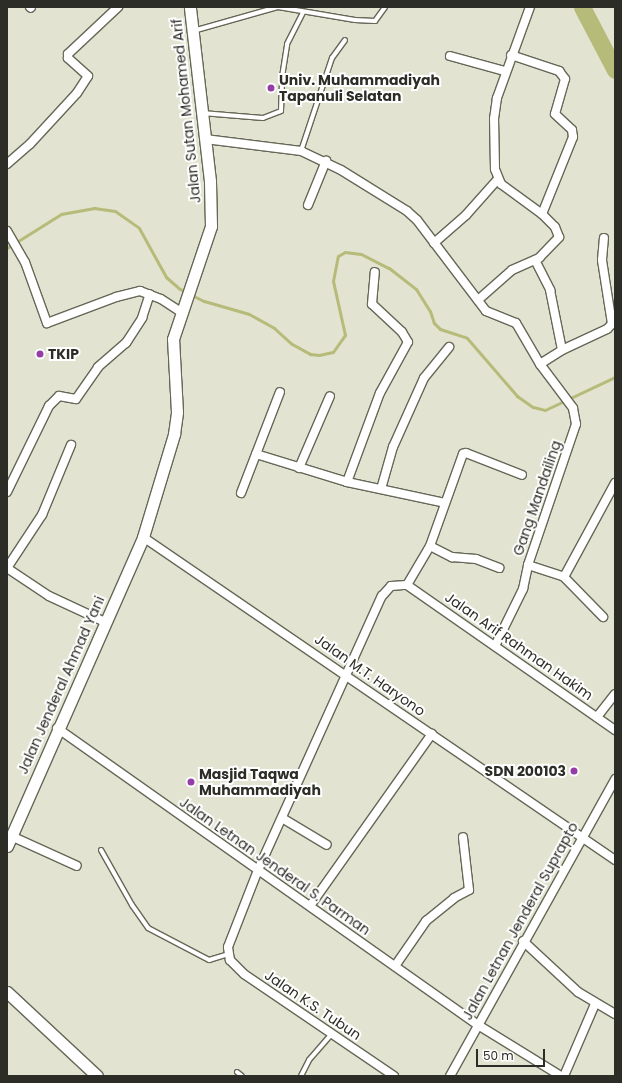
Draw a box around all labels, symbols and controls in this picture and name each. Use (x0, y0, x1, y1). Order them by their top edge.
street label: Jalan Sutan Mohamed Arif (168, 18, 204, 204)
place label: Univ. Muhammadiyah Tapanuli Selatan (279, 72, 440, 104)
marker: Univ. Muhammadiyah Tapanuli Selatan (266, 83, 276, 93)
place label: TKIP (48, 346, 79, 362)
marker: TKIP (35, 349, 45, 359)
street label: Gang Mandailing (509, 438, 565, 558)
street label: Jalan Arif Rahman Hakim (442, 588, 596, 704)
street label: Jalan Jenderal Ahmad Yani (14, 593, 108, 777)
street label: Jalan M.T. Haryono (312, 631, 428, 719)
place label: SDN 200103 (485, 763, 566, 779)
place label: Masjid Taqwa Muhammadiyah (199, 766, 321, 798)
marker: SDN 200103 (569, 766, 579, 776)
marker: Masjid Taqwa Muhammadiyah (186, 777, 196, 787)
street label: Jalan Letnan Jenderal S. Parman (176, 793, 374, 939)
street label: Jalan Letnan Jenderal Suprapto (459, 819, 581, 1023)
street label: Jalan K.S. Tubun (262, 967, 364, 1043)
scale bar (478, 1041, 547, 1067)
text: 50 m (483, 1047, 514, 1064)

